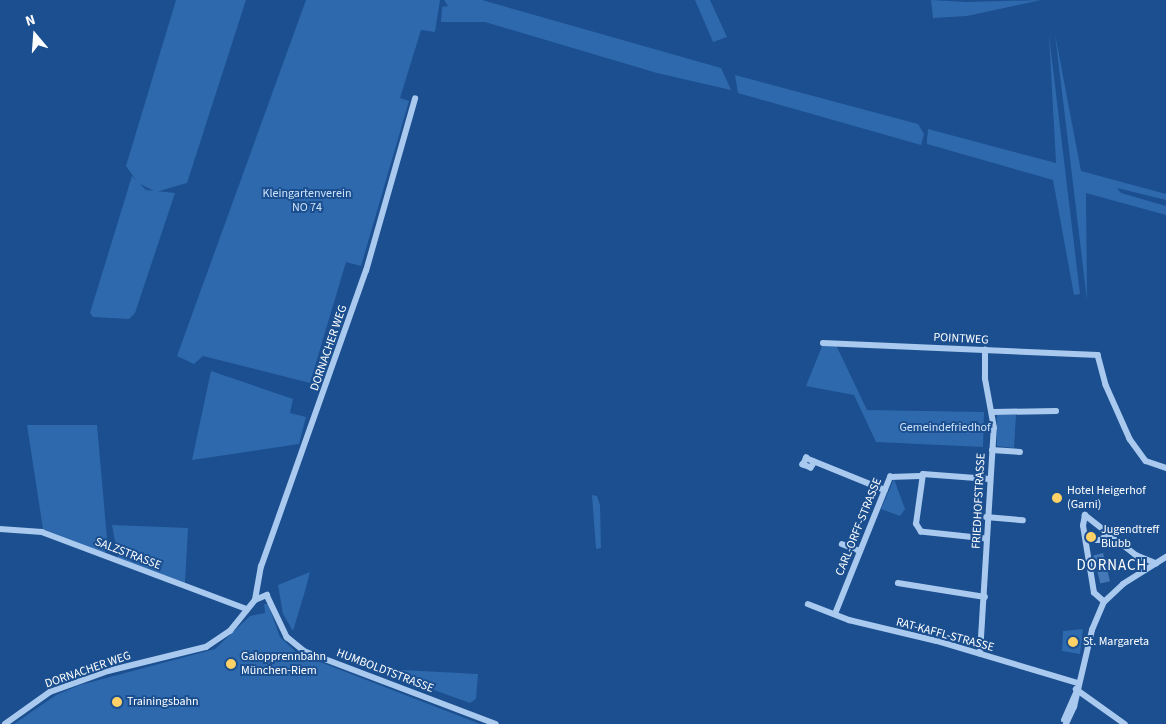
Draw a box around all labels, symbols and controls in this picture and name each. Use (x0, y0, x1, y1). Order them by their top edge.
north arrow (10, 10, 60, 60)
text: N (23, 10, 38, 32)
park label: Kleingartenverein NO 74 (263, 187, 351, 215)
street label: DORNACHER WEG (308, 303, 350, 393)
street label: POINTWEG (933, 330, 989, 348)
park label: Gemeindefriedhof (899, 421, 991, 435)
street label: FRIEDHOFSTRASSE (969, 453, 989, 549)
street label: CARL-ORFF-STRASSE (833, 476, 885, 578)
place label: Hotel Heigerhof (Garni) (1067, 484, 1146, 512)
marker: Hotel Heigerhof (Garni) (1051, 492, 1063, 504)
place label: Jugendtreff Blubb (1101, 523, 1159, 551)
marker: Jugendtreff Blubb (1085, 531, 1097, 543)
street label: SALZSTRASSE (93, 535, 163, 573)
district label: DORNACH (1076, 557, 1148, 575)
street label: RAT-KAFFL-STRASSE (894, 615, 996, 655)
place label: St. Margareta (1083, 635, 1149, 649)
marker: St. Margareta (1067, 636, 1079, 648)
street label: HUMBOLDTSTRASSE (334, 646, 436, 696)
street label: DORNACHER WEG (43, 649, 133, 691)
place label: Galopprennbahn München-Riem (241, 650, 326, 678)
marker: Galopprennbahn München-Riem (225, 658, 237, 670)
place label: Trainingsbahn (127, 695, 199, 709)
marker: Trainingsbahn (111, 696, 123, 708)

